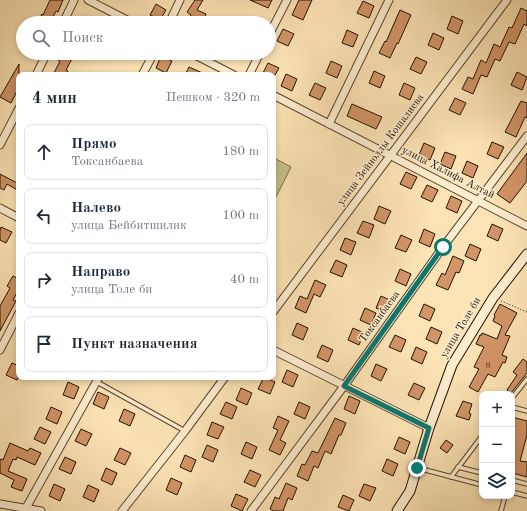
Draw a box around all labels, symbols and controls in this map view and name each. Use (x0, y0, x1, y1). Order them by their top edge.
search box (16, 16, 276, 60)
icon: search (30, 27, 52, 49)
text: Поиск (62, 31, 103, 46)
text: 4 мин (32, 90, 77, 107)
text: Пешком · 320 m (166, 91, 260, 104)
street label: улица Зейноллы Кошалиева (336, 92, 427, 208)
text: Прямо (71, 137, 117, 152)
icon: ahead (33, 141, 55, 163)
text: 180 m (222, 145, 259, 158)
street label: улица Халифа Алтай (400, 145, 496, 201)
text: Токсанбаева (71, 155, 143, 168)
text: Налево (71, 201, 121, 216)
icon: left (33, 205, 55, 227)
text: 100 m (222, 209, 259, 222)
text: улица Бейбитшилик (71, 219, 187, 232)
route start (434, 238, 452, 256)
text: Направо (71, 265, 130, 280)
icon: right (33, 269, 55, 291)
text: 40 m (230, 273, 259, 286)
text: улица Толе би (71, 283, 152, 296)
street label: Токсанбаева (358, 289, 403, 345)
street label: улица Толе би (439, 296, 483, 360)
icon: arrive (33, 333, 55, 355)
text: Пункт назначения (71, 337, 198, 352)
house number: 8 (485, 361, 491, 370)
map controls (479, 391, 515, 499)
button: + (479, 391, 515, 427)
button: − (479, 427, 515, 463)
route end (408, 459, 426, 477)
button: layers (479, 463, 515, 499)

